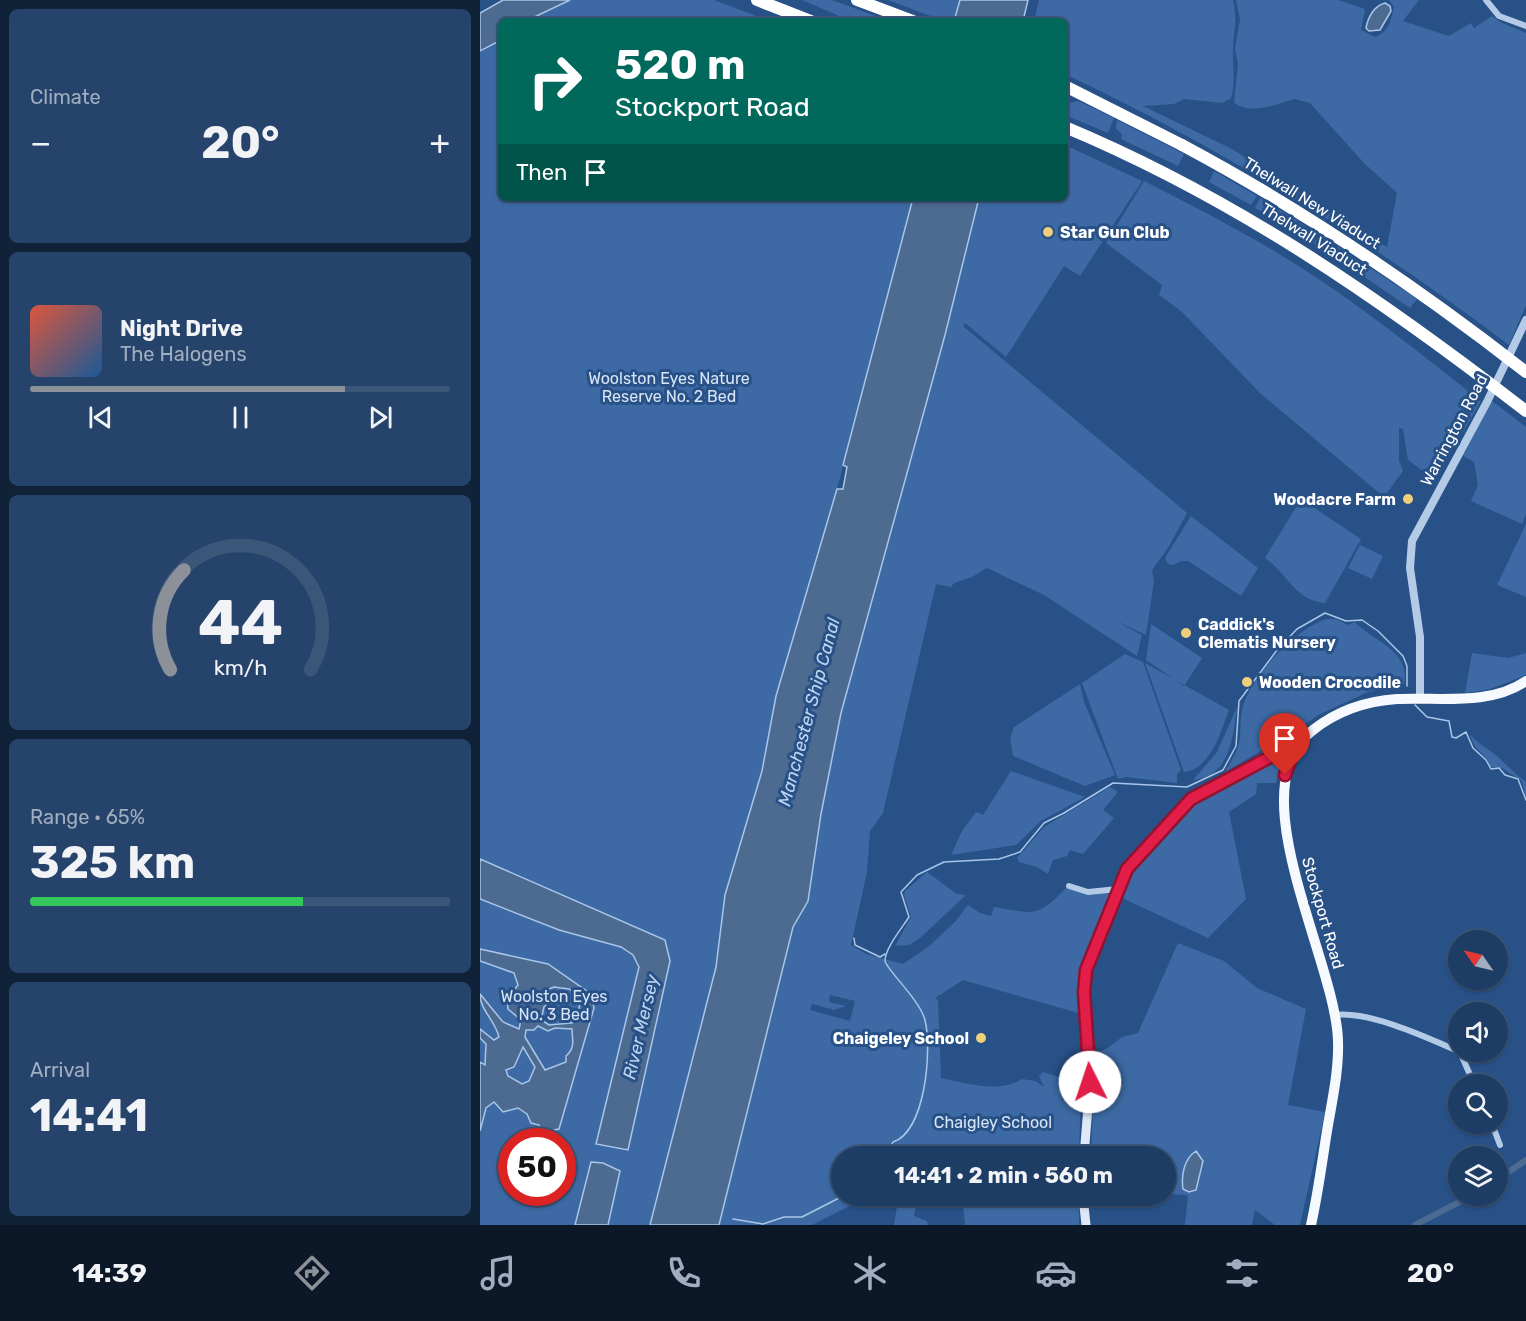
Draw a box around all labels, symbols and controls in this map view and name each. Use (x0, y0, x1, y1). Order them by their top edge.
text: 520 m (615, 40, 745, 90)
icon: right (516, 42, 594, 120)
text: Climate (30, 85, 101, 109)
text: Stockport Road (615, 91, 810, 123)
text: 20° (201, 116, 280, 169)
text: − (30, 123, 51, 162)
text: + (429, 123, 450, 162)
street label: Thelwall New Viaduct (1240, 153, 1384, 253)
icon: arrive (579, 156, 612, 189)
text: Then (516, 159, 567, 186)
street label: Thelwall Viaduct (1257, 199, 1371, 279)
place label: Star Gun Club (1060, 223, 1170, 242)
marker: Star Gun Club (1041, 225, 1055, 239)
text: Night Drive (120, 315, 243, 342)
text: The Halogens (120, 342, 247, 366)
park label: Woolston Eyes Nature Reserve No. 2 Bed (588, 369, 750, 406)
street label: Warrington Road (1417, 371, 1491, 489)
icon: previous (84, 401, 117, 434)
icon: pause (224, 401, 257, 434)
icon: next (364, 401, 397, 434)
place label: Woodacre Farm (1273, 490, 1396, 509)
marker: Woodacre Farm (1401, 492, 1415, 506)
text: 44 (197, 586, 283, 660)
water label: Manchester Ship Canal (773, 615, 845, 808)
place label: Caddick's Clematis Nursery (1198, 615, 1336, 652)
marker: Caddick's Clematis Nursery (1179, 626, 1193, 640)
text: km/h (213, 655, 267, 680)
place label: Wooden Crocodile (1259, 673, 1401, 692)
marker: Wooden Crocodile (1240, 675, 1254, 689)
pin (1259, 713, 1310, 775)
icon: arrive (1268, 722, 1301, 755)
text: Range · 65% (30, 805, 145, 829)
text: 325 km (30, 836, 195, 889)
street label: Stockport Road (1298, 855, 1348, 971)
north arrow (1448, 930, 1508, 990)
map controls (1448, 930, 1508, 1206)
water label: River Mersey (618, 971, 664, 1082)
park label: Woolston Eyes No. 3 Bed (500, 987, 608, 1024)
button: sound (1448, 1002, 1508, 1062)
place label: Chaigeley School (833, 1029, 969, 1048)
marker: Chaigeley School (974, 1031, 988, 1045)
position arrow (1058, 1050, 1122, 1114)
text: Arrival (30, 1058, 90, 1082)
button: search (1448, 1074, 1508, 1134)
text: 14:41 (30, 1089, 148, 1142)
park label: Chaigley School (934, 1113, 1052, 1132)
speed limit sign: 50 (498, 1128, 576, 1206)
button: layers (1448, 1146, 1508, 1206)
text: 14:41 · 2 min · 560 m (894, 1162, 1113, 1189)
icon: directions (291, 1252, 333, 1294)
icon: music (477, 1252, 519, 1294)
icon: phone (663, 1252, 705, 1294)
icon: climate (849, 1252, 891, 1294)
icon: car (1035, 1252, 1077, 1294)
icon: filters (1221, 1252, 1263, 1294)
text: 14:39 (72, 1257, 147, 1289)
text: 20° (1407, 1257, 1454, 1289)

